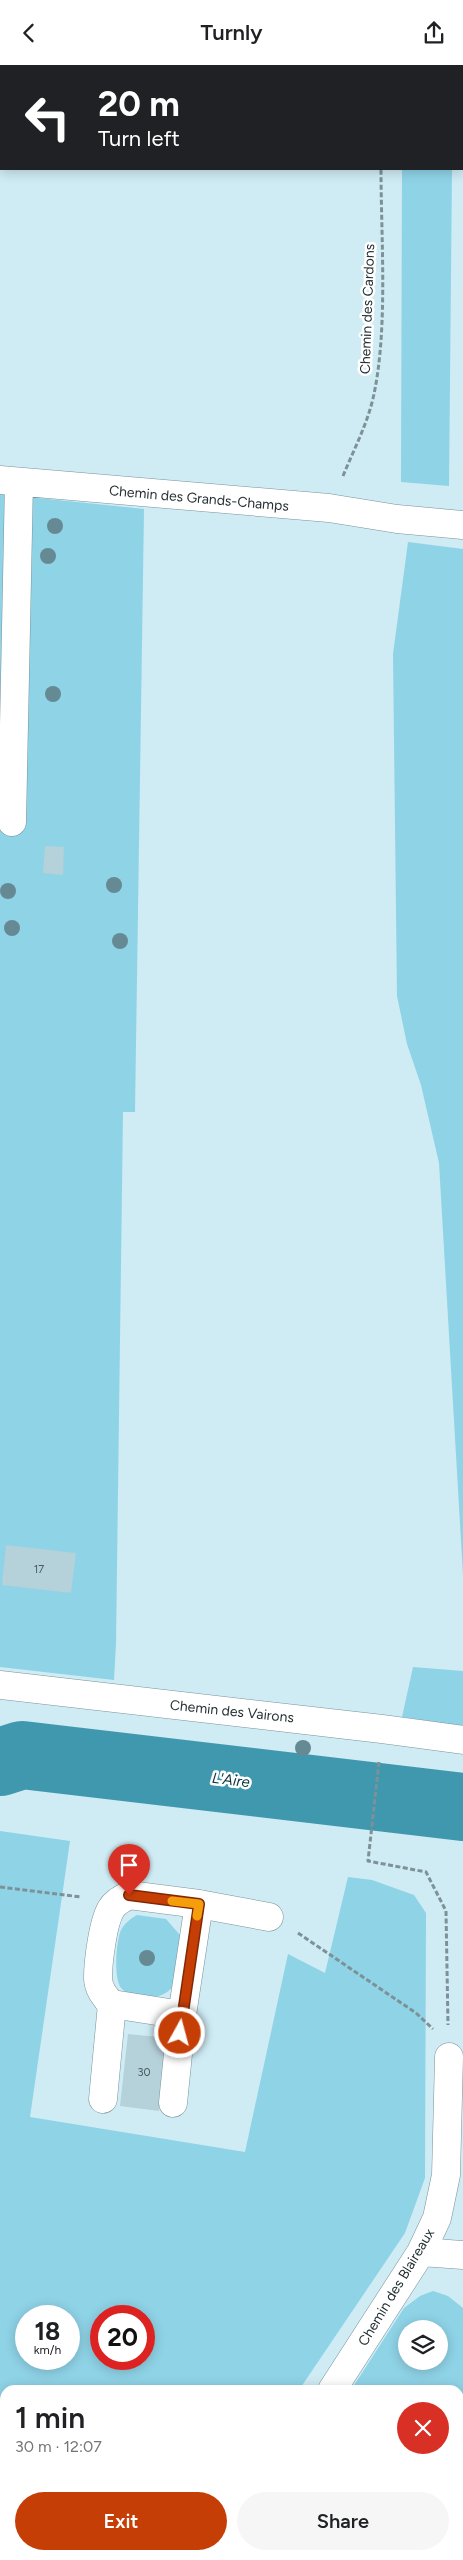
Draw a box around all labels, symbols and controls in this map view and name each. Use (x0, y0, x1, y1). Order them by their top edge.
icon: back (15, 19, 43, 47)
text: Turnly (201, 19, 262, 46)
icon: share (420, 19, 448, 47)
text: 20 m (98, 83, 180, 125)
icon: left (15, 85, 80, 150)
text: Turn left (98, 125, 180, 152)
street label: Chemin des Cardons (357, 244, 378, 374)
street label: Chemin des Grands-Champs (108, 482, 290, 515)
house number: 17 (34, 1563, 44, 1576)
street label: Chemin des Vairons (169, 1697, 295, 1726)
water label: L'Aire (211, 1769, 251, 1791)
pin (108, 1844, 150, 1895)
icon: arrive (115, 1851, 143, 1879)
position arrow (153, 2006, 205, 2058)
house number: 30 (137, 2066, 151, 2079)
street label: Chemin des Blaireaux (355, 2225, 438, 2349)
speed limit sign: 20 (90, 2305, 155, 2370)
text: 18 (35, 2316, 60, 2346)
map controls (398, 2320, 448, 2370)
button: layers (398, 2320, 448, 2370)
text: km/h (34, 2343, 61, 2357)
text: 1 min (15, 2399, 85, 2436)
button: close (397, 2402, 449, 2454)
text: 30 m · 12:07 (15, 2437, 102, 2456)
button: Exit (15, 2492, 227, 2550)
button: Share (237, 2492, 449, 2550)

